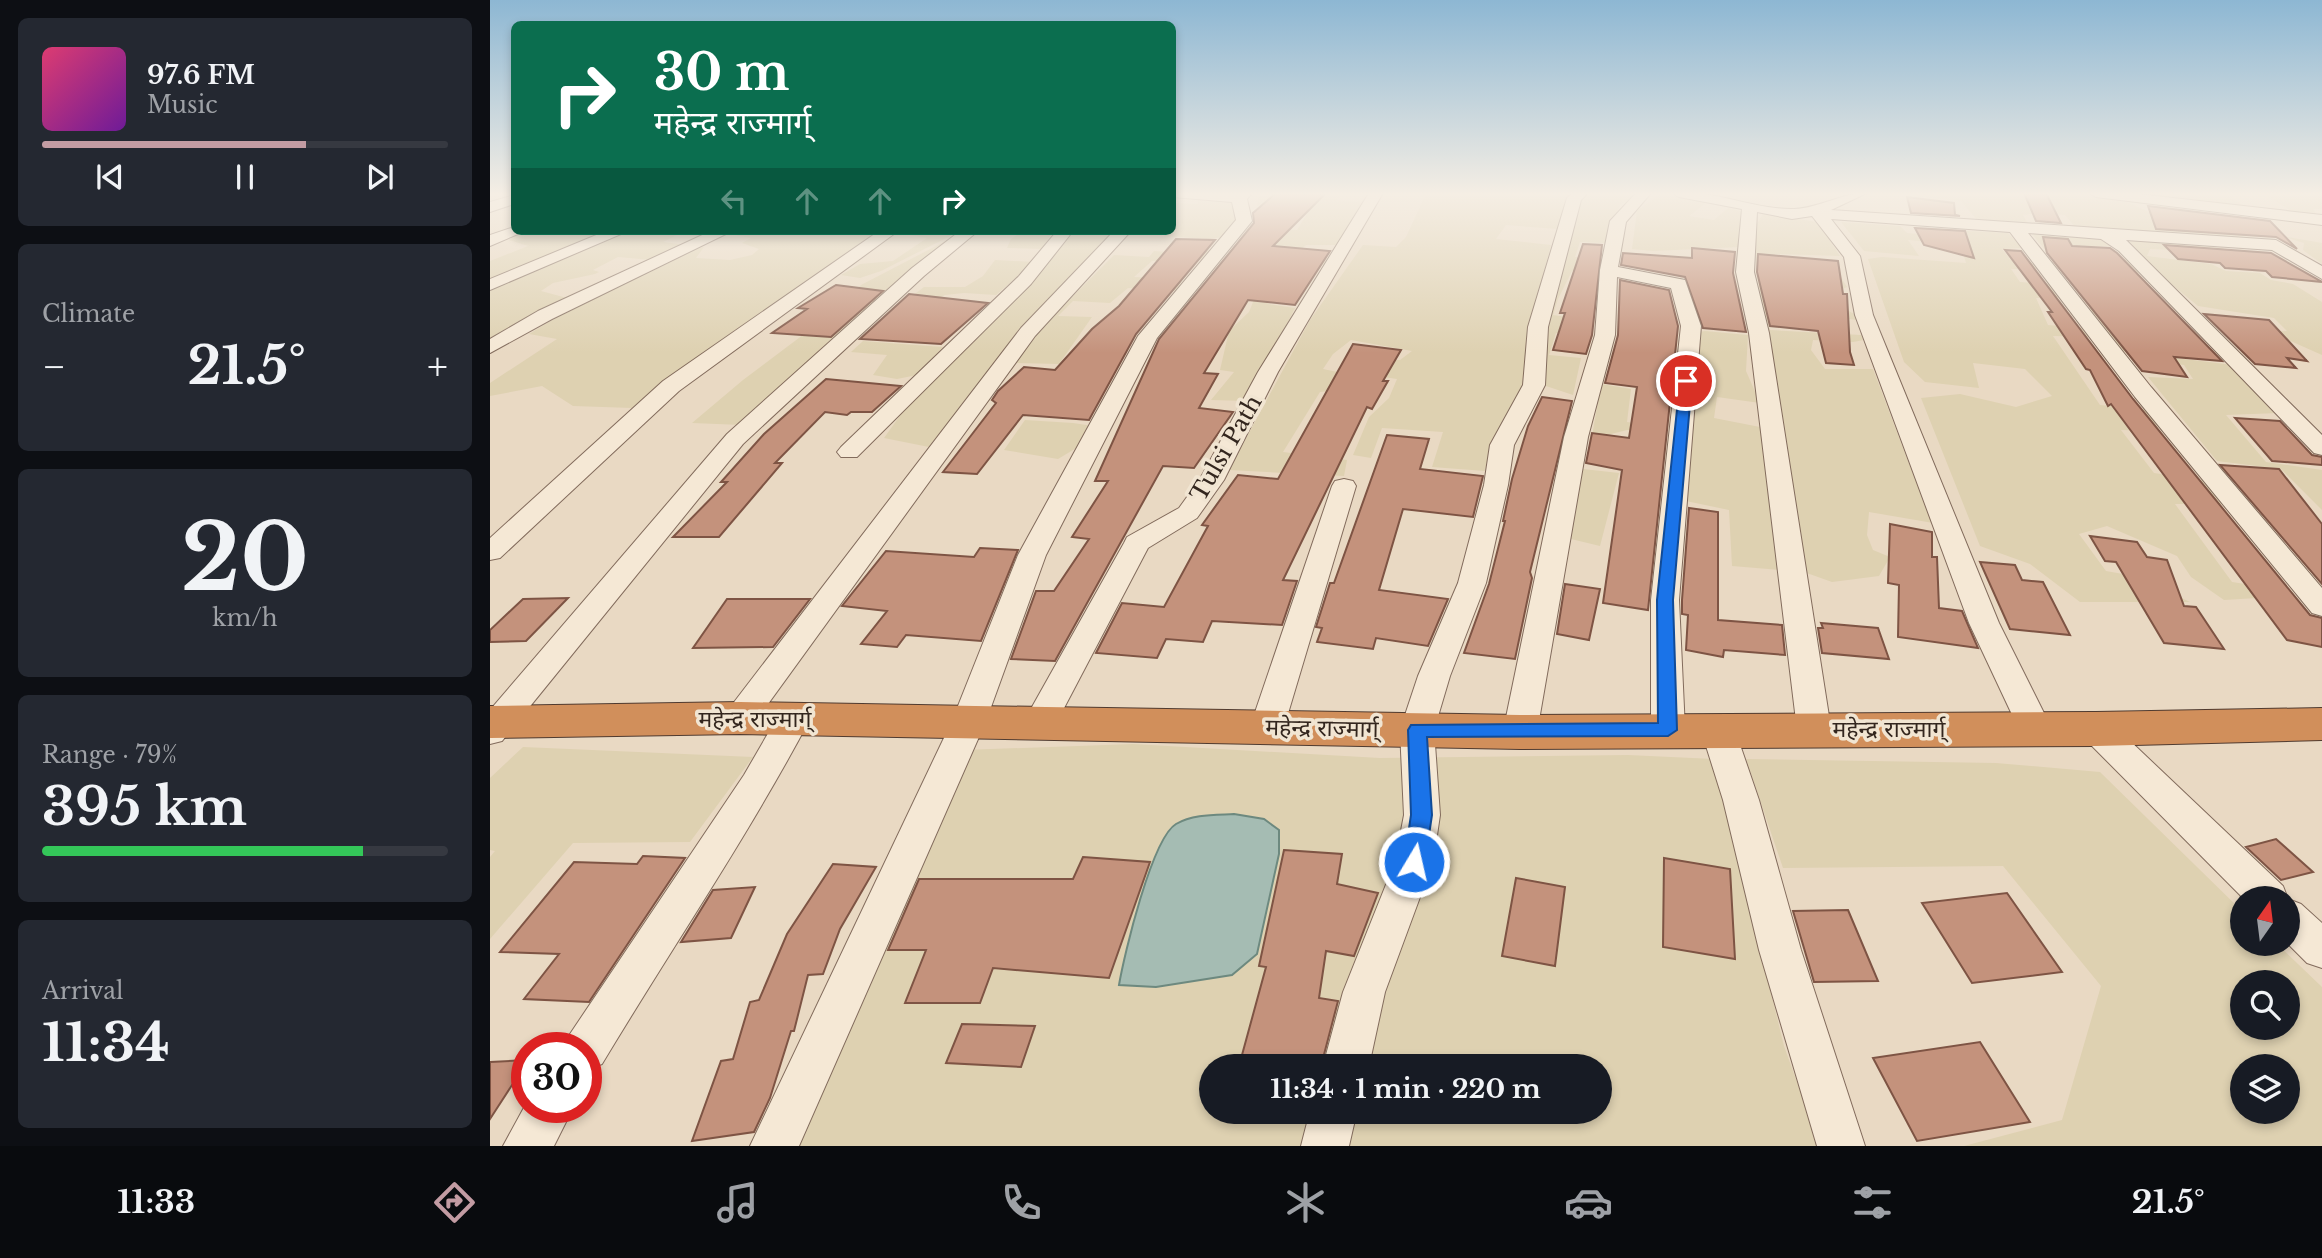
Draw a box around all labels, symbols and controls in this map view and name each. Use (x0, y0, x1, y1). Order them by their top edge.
text: 30 m (654, 42, 789, 103)
icon: right (539, 49, 630, 140)
text: 97.6 FM (147, 59, 255, 91)
text: Music (147, 91, 218, 119)
text: महेन्द्र राज्मार्ग् (654, 103, 811, 143)
icon: previous (91, 158, 129, 196)
icon: pause (226, 158, 264, 196)
icon: next (361, 158, 399, 196)
icon: left (715, 182, 753, 220)
icon: ahead (788, 182, 826, 220)
icon: ahead (861, 182, 899, 220)
icon: right (934, 182, 972, 220)
text: Climate (42, 300, 135, 328)
text: 21.5° (187, 334, 306, 398)
text: − (42, 343, 66, 390)
text: + (427, 343, 448, 390)
pin (1656, 351, 1716, 411)
icon: arrive (1667, 362, 1705, 400)
street label: Tulsi Path (1184, 390, 1268, 506)
text: 20 (181, 502, 309, 615)
text: km/h (212, 604, 278, 632)
street label: महेन्द्र राज्मार्ग् (698, 705, 816, 733)
street label: महेन्द्र राज्मार्ग् (1265, 713, 1383, 743)
street label: महेन्द्र राज्मार्ग् (1832, 715, 1950, 743)
text: Range · 79% (42, 741, 177, 769)
text: 395 km (42, 775, 247, 839)
position arrow (1377, 825, 1451, 899)
north arrow (2230, 886, 2300, 956)
map controls (2230, 886, 2300, 1124)
button: search (2230, 970, 2300, 1040)
text: Arrival (42, 977, 123, 1005)
text: 11:34 (42, 1011, 170, 1075)
speed limit sign: 30 (511, 1032, 602, 1123)
button: layers (2230, 1054, 2300, 1124)
text: 11:34 · 1 min · 220 m (1270, 1073, 1541, 1105)
icon: directions (430, 1178, 479, 1227)
icon: music (713, 1178, 762, 1227)
icon: phone (997, 1178, 1046, 1227)
icon: climate (1281, 1178, 1330, 1227)
icon: car (1564, 1178, 1613, 1227)
icon: filters (1848, 1178, 1897, 1227)
text: 11:33 (117, 1182, 195, 1222)
text: 21.5° (2132, 1182, 2205, 1222)

